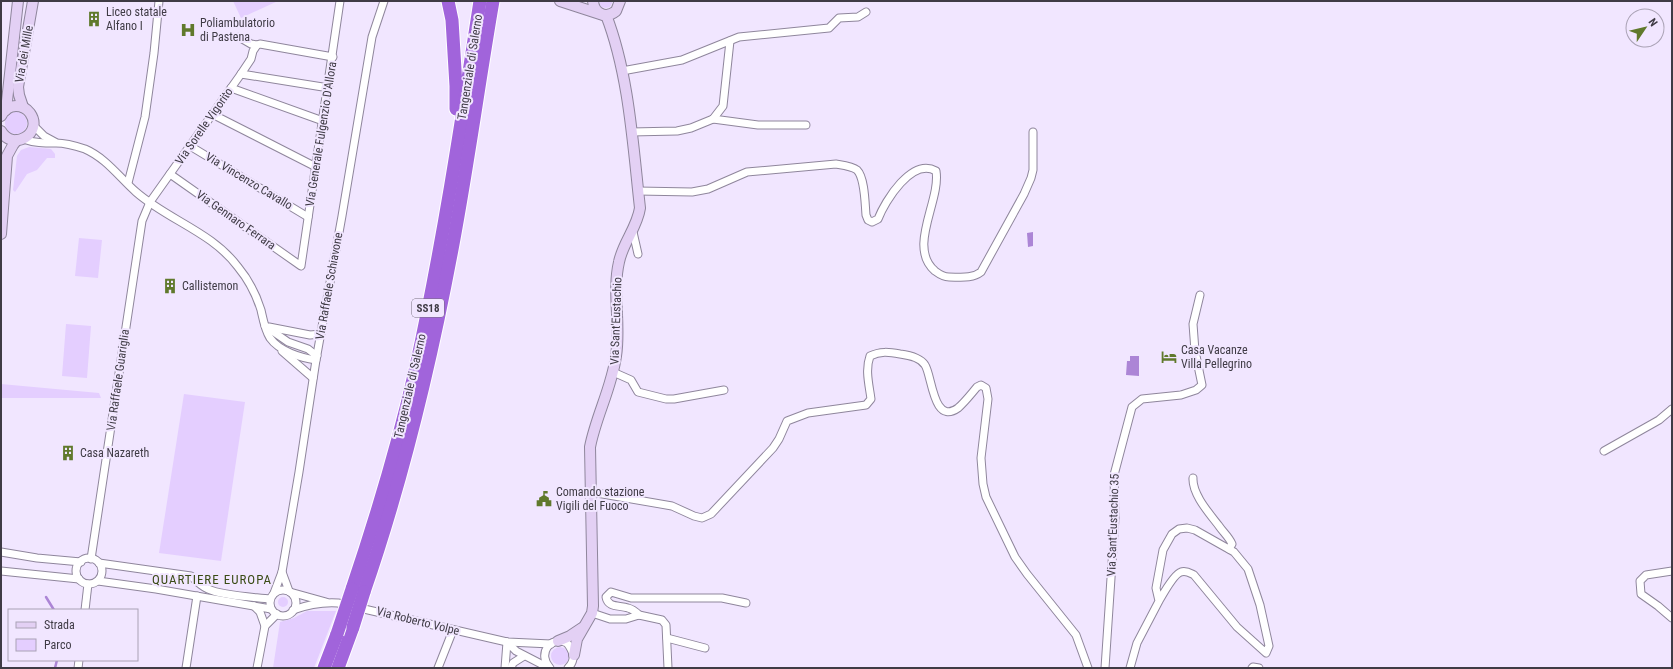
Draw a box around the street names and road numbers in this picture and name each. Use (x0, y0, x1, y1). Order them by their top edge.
street label: Tangenziale di Salerno (455, 13, 485, 121)
street label: Via dei Mille (12, 24, 36, 84)
street label: Via Generale Fulgenzio D'Allora (303, 60, 339, 208)
street label: Via Sorelle Vigorito (172, 85, 236, 167)
street label: Via Vincenzo Cavallo (203, 150, 295, 212)
street label: Via Gennaro Ferrara (194, 187, 279, 253)
street label: Via Raffaele Schiavone (313, 231, 345, 341)
street label: Via Sant'Eustachio (607, 277, 625, 365)
road number: SS18 (412, 299, 444, 317)
street label: Via Raffaele Guariglia (104, 328, 132, 432)
street label: Tangenziale di Salerno (391, 332, 429, 440)
street label: Via Sant'Eustachio 35 (1104, 473, 1122, 577)
street label: Via Roberto Volpe (375, 604, 461, 638)

